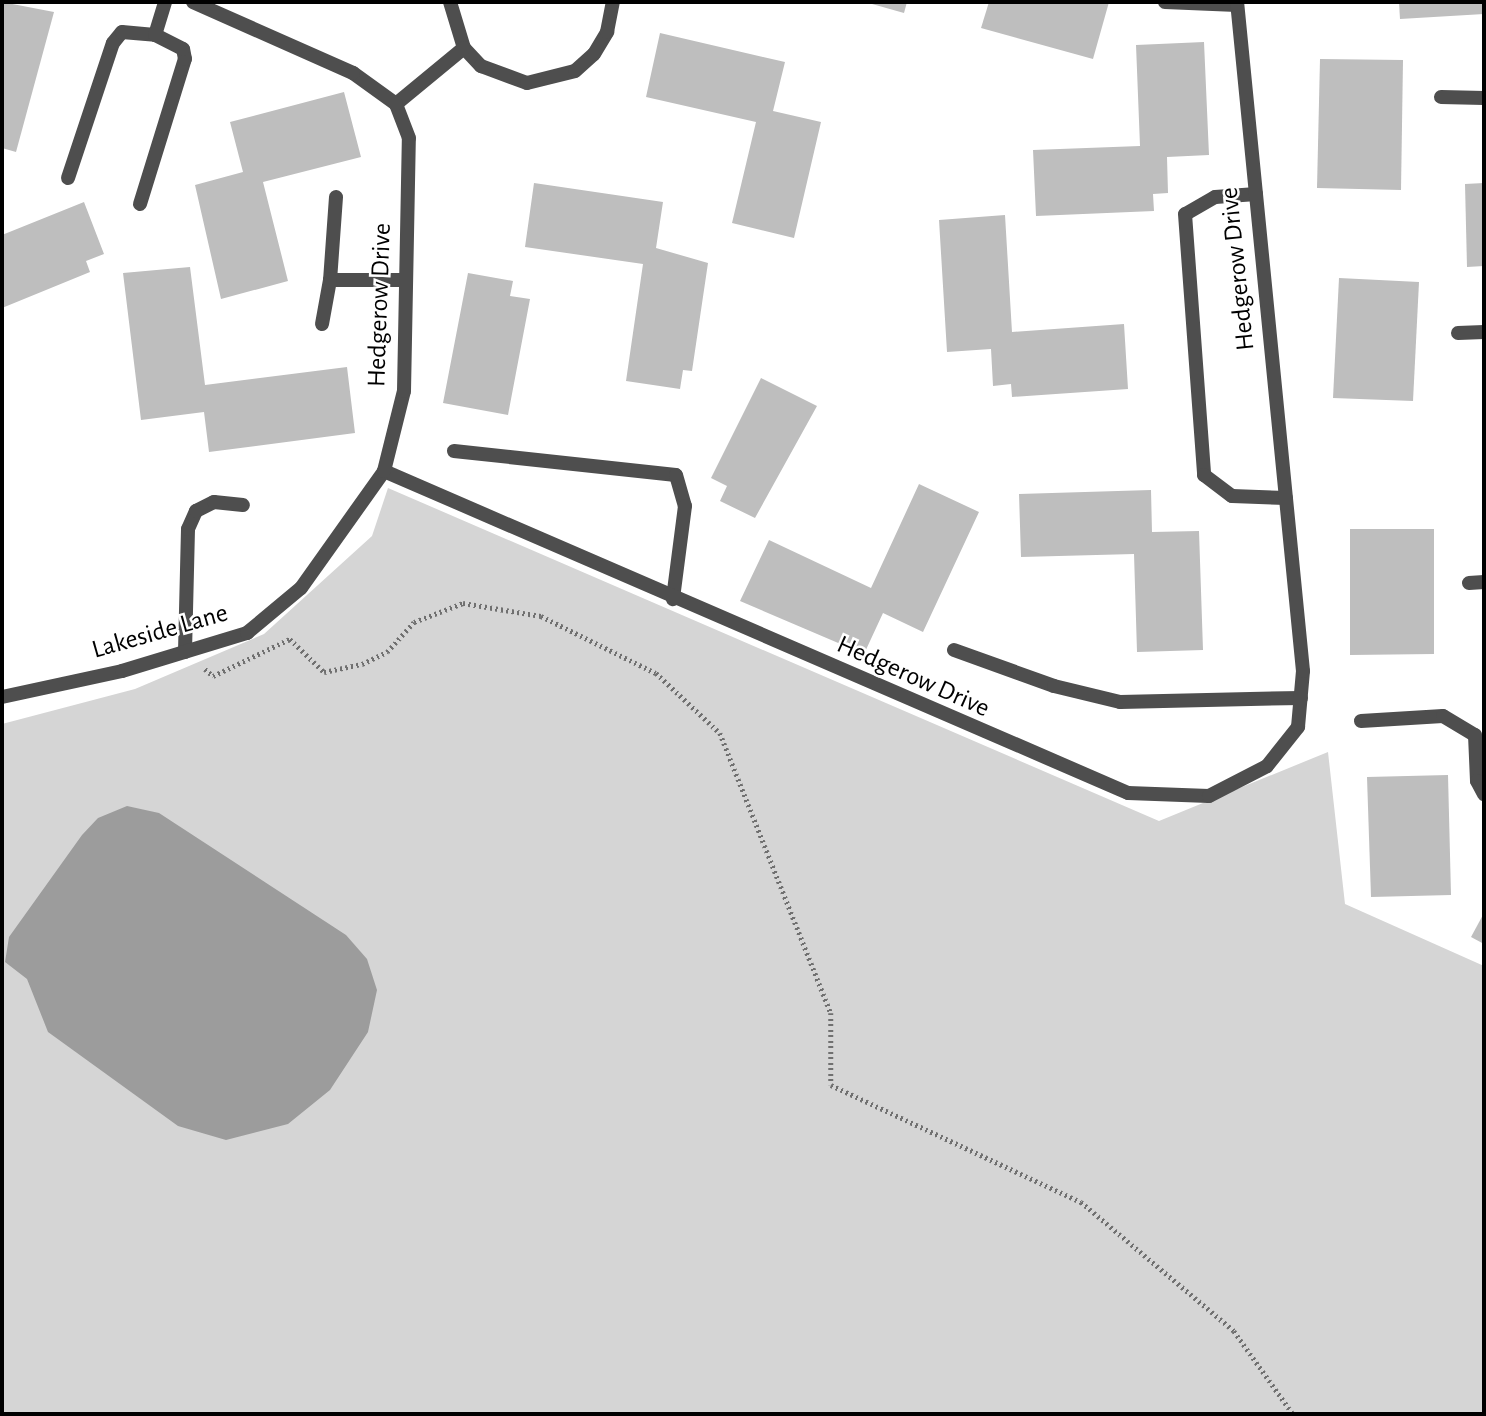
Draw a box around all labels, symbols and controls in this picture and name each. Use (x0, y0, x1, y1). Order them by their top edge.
street label: Hedgerow Drive (1214, 186, 1262, 352)
street label: Hedgerow Drive (362, 222, 398, 388)
street label: Lakeside Lane (88, 598, 232, 666)
street label: Hedgerow Drive (832, 629, 994, 725)

